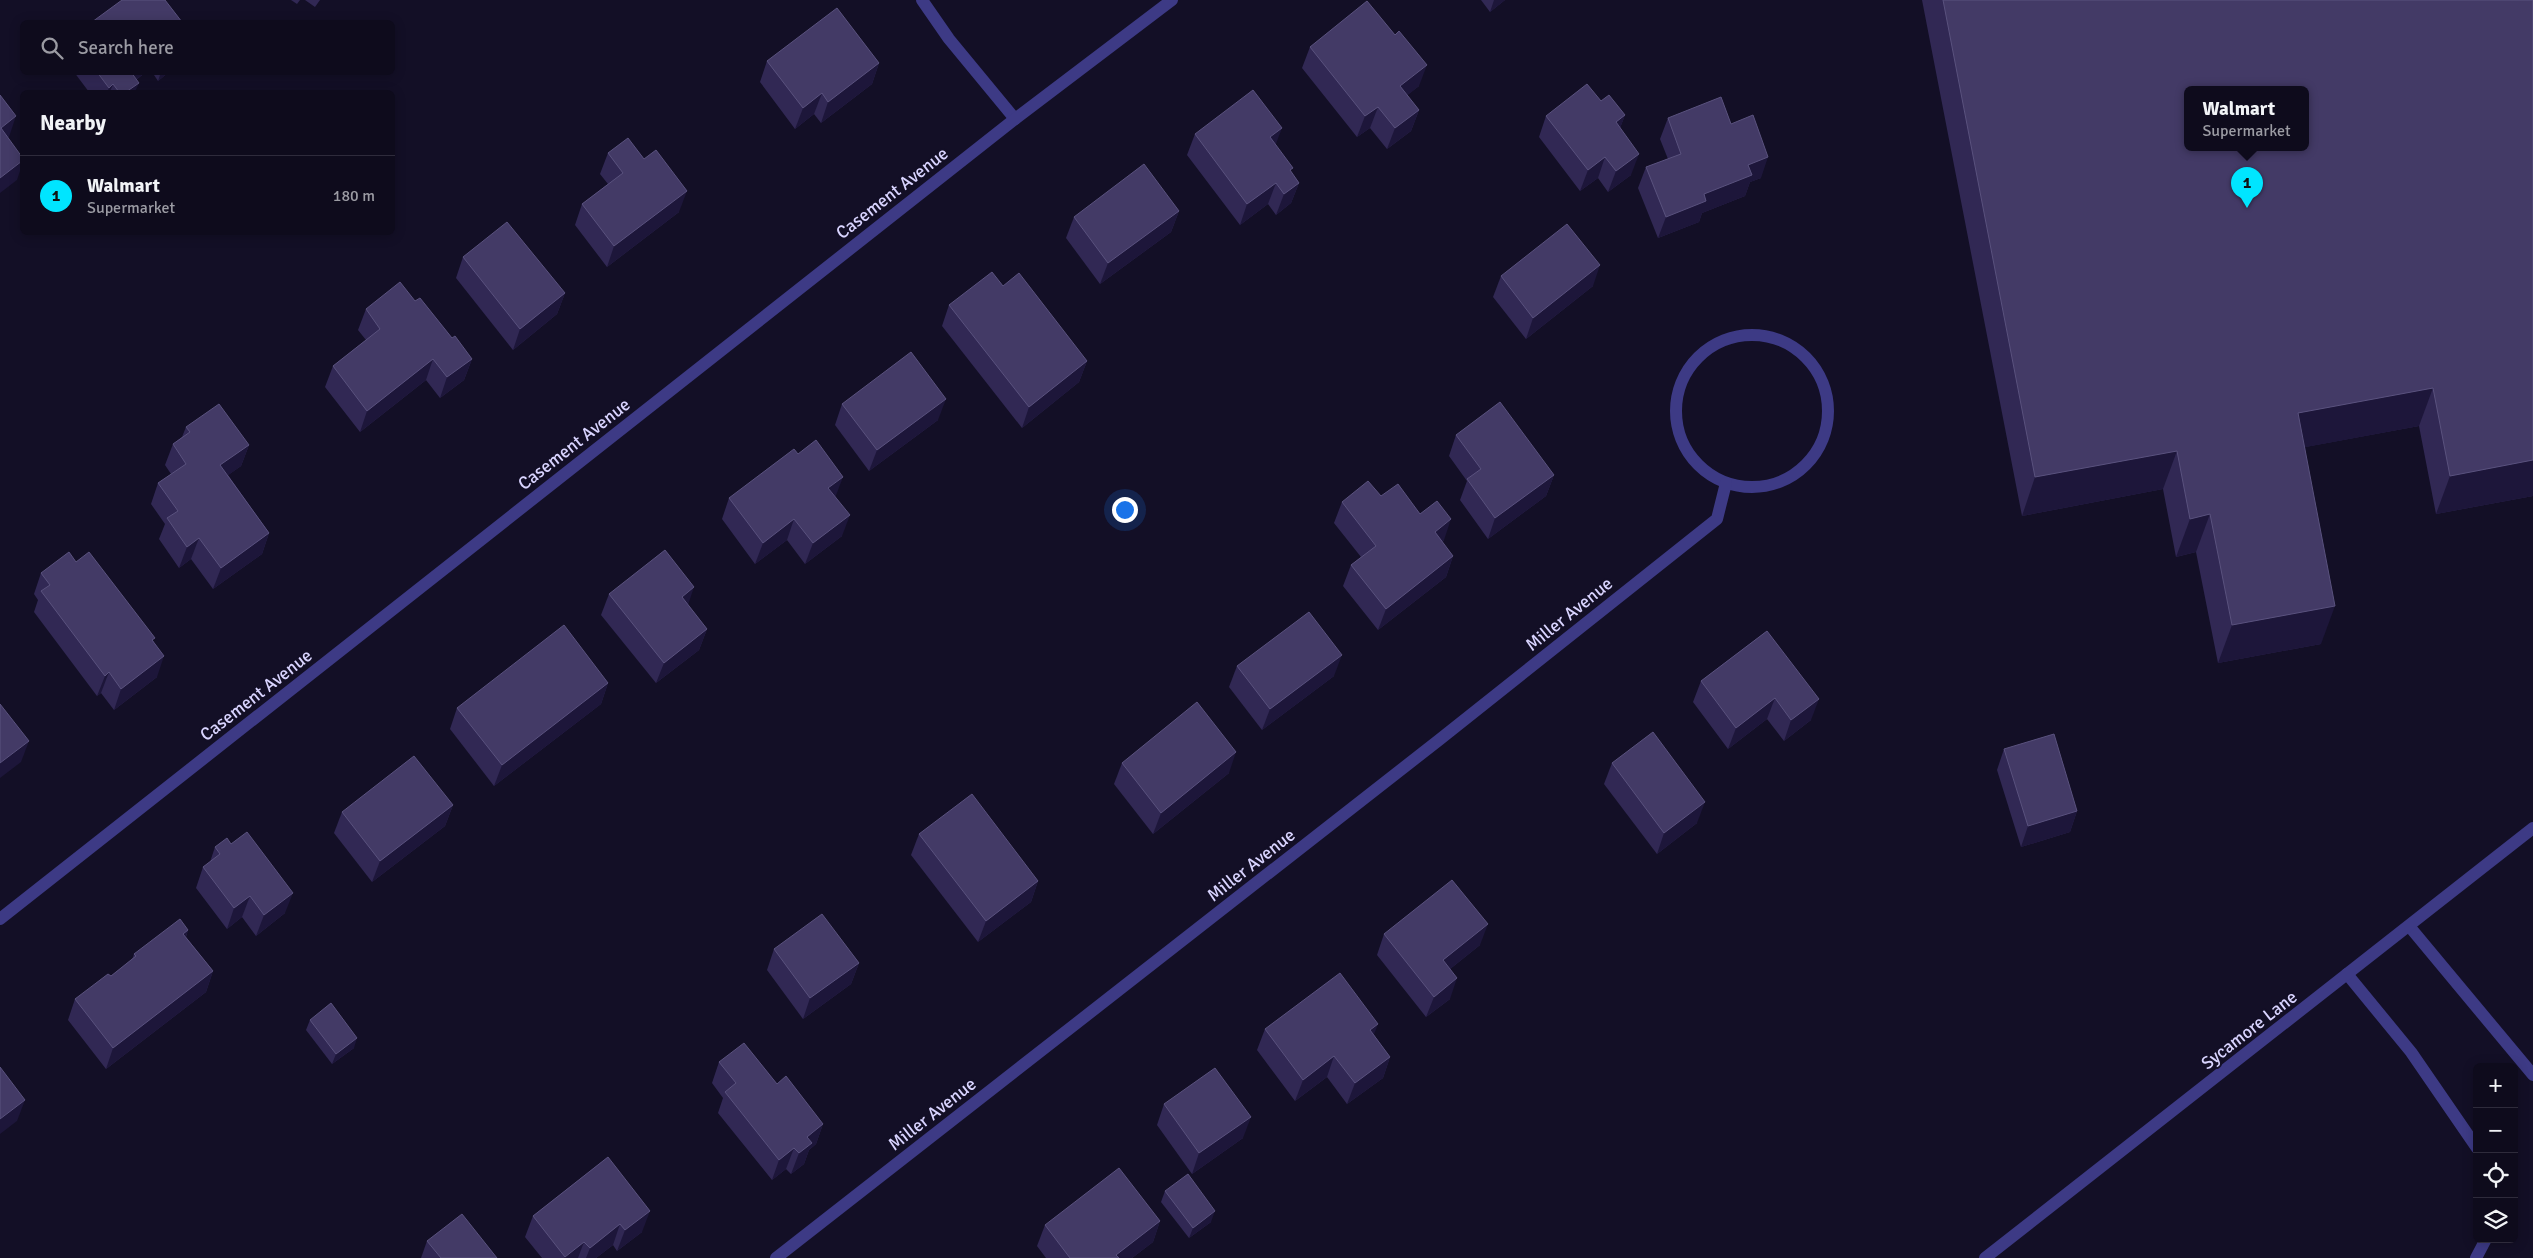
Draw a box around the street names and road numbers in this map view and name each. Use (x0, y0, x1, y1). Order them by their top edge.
street label: Casement Avenue (831, 142, 953, 244)
street label: Casement Avenue (513, 393, 635, 495)
street label: Miller Avenue (1521, 572, 1617, 656)
street label: Casement Avenue (195, 644, 317, 746)
street label: Miller Avenue (1203, 824, 1299, 906)
street label: Sycamore Lane (2197, 986, 2301, 1074)
street label: Miller Avenue (884, 1073, 980, 1155)

